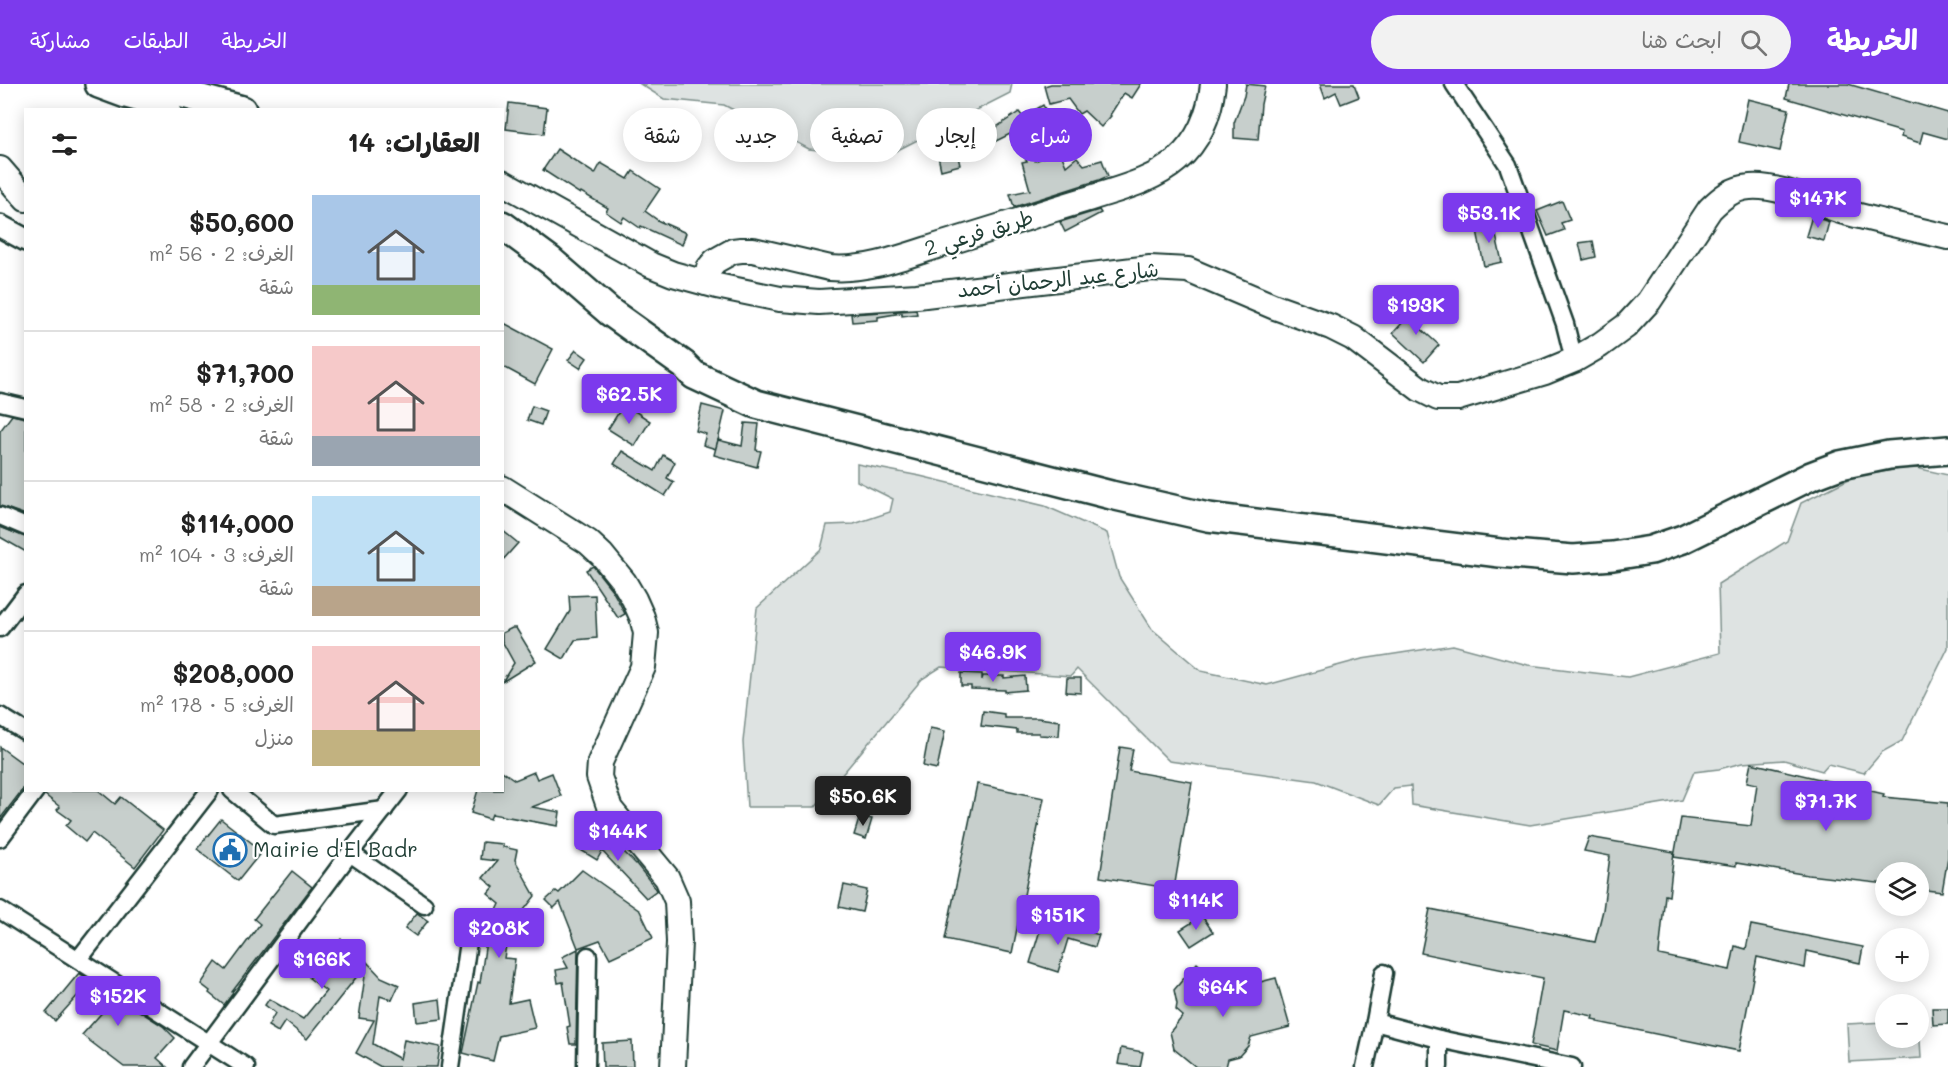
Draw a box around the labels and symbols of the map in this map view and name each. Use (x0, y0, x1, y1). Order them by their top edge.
pin: $147K (1776, 178, 1860, 229)
pin: $53.1K (1440, 193, 1538, 244)
street label: طريق فرعي 2 (921, 202, 1038, 268)
street label: شارع عبد الرحمان أحمد (956, 254, 1160, 306)
pin: $193K (1374, 285, 1458, 336)
pin: $62.5K (580, 374, 678, 425)
pin: $46.9K (944, 632, 1042, 683)
pin: $50.6K (814, 776, 912, 827)
pin: $71.7K (1777, 781, 1875, 832)
pin: $144K (576, 811, 660, 862)
public building icon: Mairie d'El Badr (212, 832, 248, 868)
place label: Mairie d'El Badr (253, 835, 418, 862)
pin: $114K (1154, 880, 1238, 931)
pin: $151K (1016, 895, 1100, 946)
pin: $208K (457, 908, 541, 959)
pin: $166K (280, 939, 364, 990)
pin: $64K (1187, 967, 1259, 1018)
pin: $152K (76, 976, 160, 1027)

